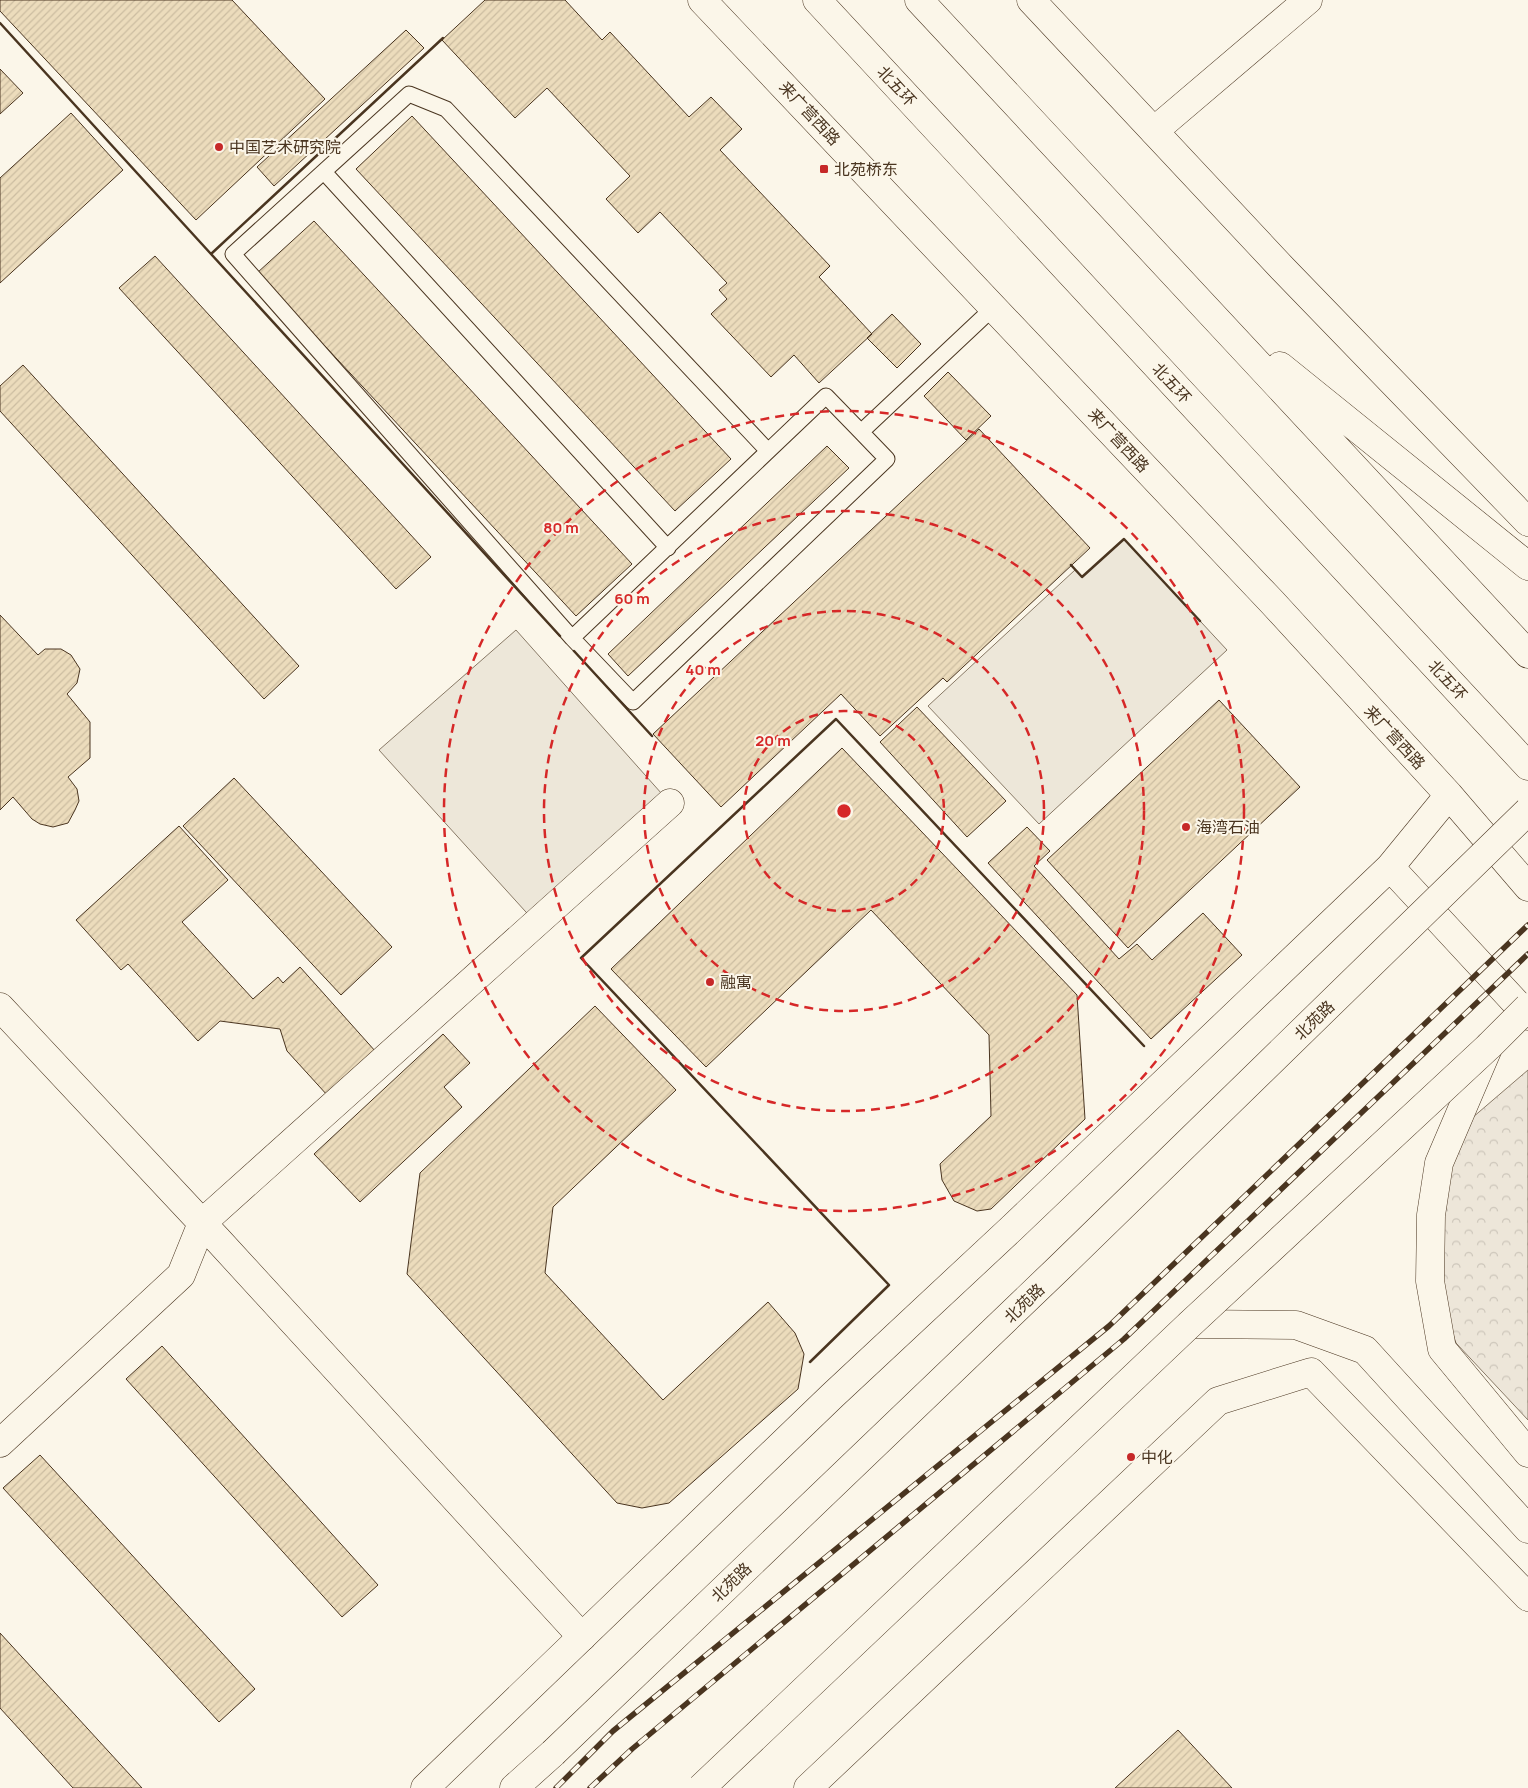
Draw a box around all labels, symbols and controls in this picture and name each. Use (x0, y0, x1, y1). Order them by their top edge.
street label: 北五环 (873, 61, 921, 111)
street label: 来广营西路 (775, 76, 845, 150)
place label: 中国艺术研究院 (229, 136, 341, 158)
marker: 中国艺术研究院 (213, 141, 225, 153)
place label: 北苑桥东 (834, 158, 898, 180)
marker: 北苑桥东 (818, 163, 830, 175)
street label: 北五环 (1148, 358, 1196, 408)
street label: 来广营西路 (1084, 403, 1154, 477)
text: 80 m (543, 517, 579, 538)
text: 60 m (614, 588, 650, 609)
street label: 北五环 (1424, 655, 1472, 705)
text: 40 m (685, 659, 721, 680)
street label: 来广营西路 (1360, 700, 1430, 774)
text: 20 m (755, 730, 791, 751)
centre of rings (835, 802, 853, 820)
place label: 海湾石油 (1196, 816, 1260, 838)
marker: 海湾石油 (1180, 821, 1192, 833)
place label: 融寓 (720, 971, 752, 993)
marker: 融寓 (704, 976, 716, 988)
street label: 北苑路 (1289, 995, 1339, 1045)
street label: 北苑路 (999, 1278, 1049, 1328)
place label: 中化 (1141, 1446, 1173, 1468)
marker: 中化 (1125, 1451, 1137, 1463)
street label: 北苑路 (706, 1557, 756, 1607)

